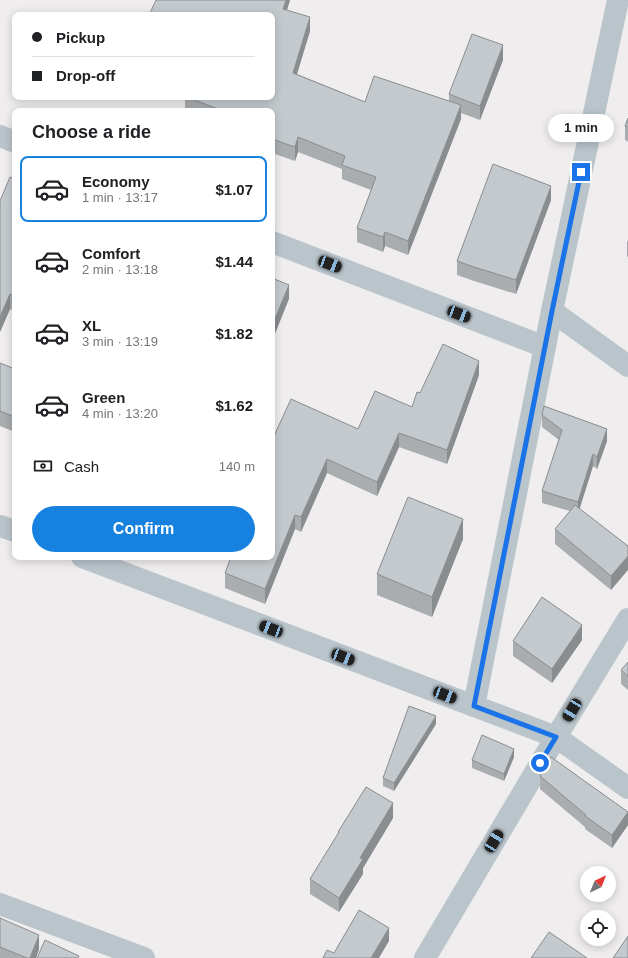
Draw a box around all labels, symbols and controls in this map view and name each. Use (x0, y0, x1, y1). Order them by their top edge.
text: Pickup (56, 29, 105, 46)
text: Drop-off (56, 67, 115, 84)
callout: 1 min (548, 114, 614, 142)
text: 1 min (564, 120, 598, 135)
text: Choose a ride (32, 122, 151, 142)
route end (572, 163, 590, 181)
icon: car (34, 171, 70, 207)
text: Economy (82, 173, 150, 190)
text: $1.07 (215, 181, 253, 198)
text: 1 min · 13:17 (82, 190, 158, 205)
icon: car (34, 243, 70, 279)
text: Comfort (82, 245, 140, 262)
text: $1.44 (215, 253, 253, 270)
car (317, 254, 343, 274)
text: 2 min · 13:18 (82, 262, 158, 277)
car (446, 304, 472, 324)
icon: car (34, 315, 70, 351)
text: XL (82, 317, 101, 334)
text: $1.82 (215, 325, 253, 342)
text: 3 min · 13:19 (82, 334, 158, 349)
icon: car (34, 387, 70, 423)
text: Green (82, 389, 125, 406)
text: $1.62 (215, 397, 253, 414)
text: 4 min · 13:20 (82, 406, 158, 421)
icon: cash (32, 455, 54, 477)
text: Cash (64, 458, 99, 475)
text: 140 m (219, 459, 255, 474)
button: Confirm (32, 506, 255, 552)
car (258, 619, 284, 639)
car (330, 647, 356, 667)
car (432, 685, 458, 705)
car (561, 697, 583, 723)
route start (531, 754, 549, 772)
car (483, 828, 505, 854)
north arrow (580, 866, 616, 902)
map controls (580, 866, 616, 946)
button: locate (580, 910, 616, 946)

